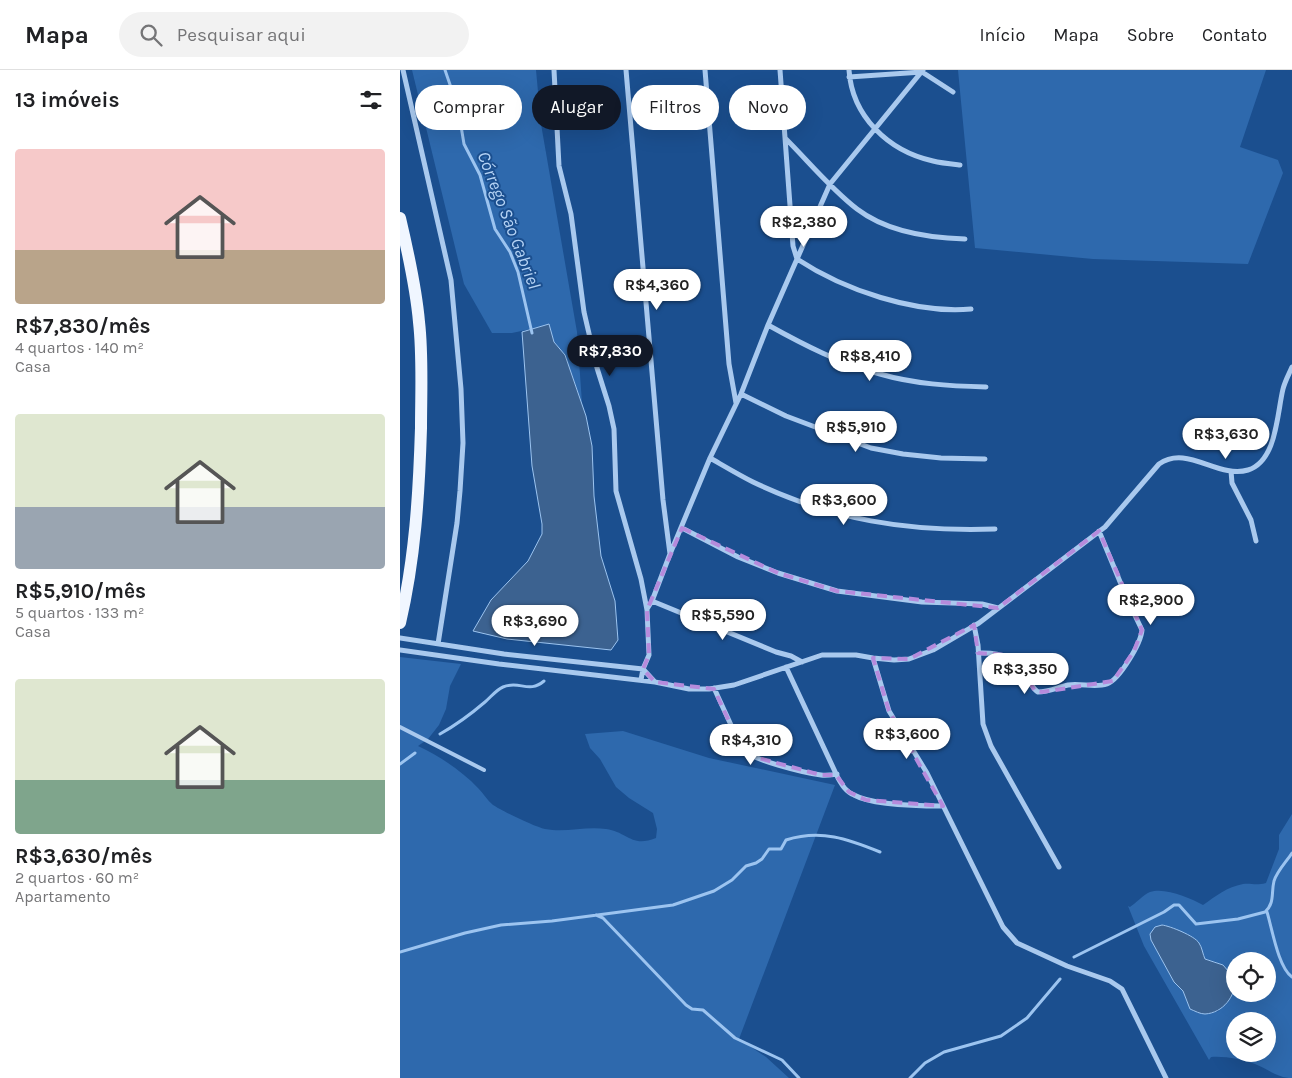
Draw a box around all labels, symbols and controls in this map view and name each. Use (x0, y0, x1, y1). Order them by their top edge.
search box (119, 12, 469, 57)
text: Mapa (25, 21, 89, 49)
icon: search (137, 21, 165, 49)
text: Pesquisar aqui (177, 24, 306, 46)
text: Início (979, 24, 1025, 46)
text: Mapa (1053, 24, 1099, 46)
text: Sobre (1127, 24, 1174, 46)
text: Contato (1202, 24, 1267, 46)
chip: Comprar (415, 85, 522, 130)
chip: Alugar (532, 85, 621, 130)
chip: Filtros (631, 85, 719, 130)
chip: Novo (729, 85, 806, 130)
icon: filters (357, 86, 385, 114)
text: 13 imóveis (15, 88, 120, 112)
water label: Córrego São Gabriel (473, 148, 546, 292)
icon: home (155, 182, 245, 272)
pin: R$2,380 (758, 206, 850, 248)
text: R$2,380 (771, 212, 837, 231)
pin: R$4,360 (611, 268, 703, 311)
text: R$4,360 (625, 275, 689, 294)
text: R$7,830/mês (15, 314, 151, 338)
pin: R$7,830 (564, 334, 656, 377)
text: 4 quartos · 140 m² (15, 338, 144, 357)
pin: R$8,410 (824, 340, 916, 382)
text: R$7,830 (578, 341, 642, 360)
text: R$8,410 (839, 346, 901, 365)
text: Casa (15, 357, 51, 376)
pin: R$5,910 (810, 410, 902, 453)
text: R$5,910 (826, 417, 886, 436)
pin: R$3,630 (1180, 418, 1272, 460)
text: R$3,630 (1193, 424, 1259, 443)
icon: home (155, 447, 245, 537)
pin: R$3,600 (798, 484, 890, 526)
text: R$3,600 (811, 490, 877, 509)
text: R$5,910/mês (15, 579, 146, 603)
pin: R$2,900 (1105, 584, 1197, 626)
text: R$2,900 (1118, 590, 1184, 609)
pin: R$5,590 (677, 598, 769, 641)
text: 5 quartos · 133 m² (15, 603, 144, 622)
pin: R$3,690 (489, 604, 581, 647)
text: R$5,590 (691, 605, 755, 624)
text: R$3,690 (503, 611, 567, 630)
text: Casa (15, 622, 51, 641)
pin: R$3,350 (979, 652, 1071, 695)
text: R$3,350 (993, 659, 1057, 678)
icon: home (155, 712, 245, 802)
pin: R$3,600 (861, 718, 953, 760)
pin: R$4,310 (705, 724, 797, 766)
text: R$3,600 (874, 724, 940, 743)
text: R$4,310 (721, 730, 781, 749)
text: R$3,630/mês (15, 844, 153, 868)
text: 2 quartos · 60 m² (15, 868, 139, 887)
text: Apartamento (15, 887, 111, 906)
map controls (1226, 952, 1276, 1062)
button: locate (1226, 952, 1276, 1002)
button: layers (1226, 1012, 1276, 1062)

